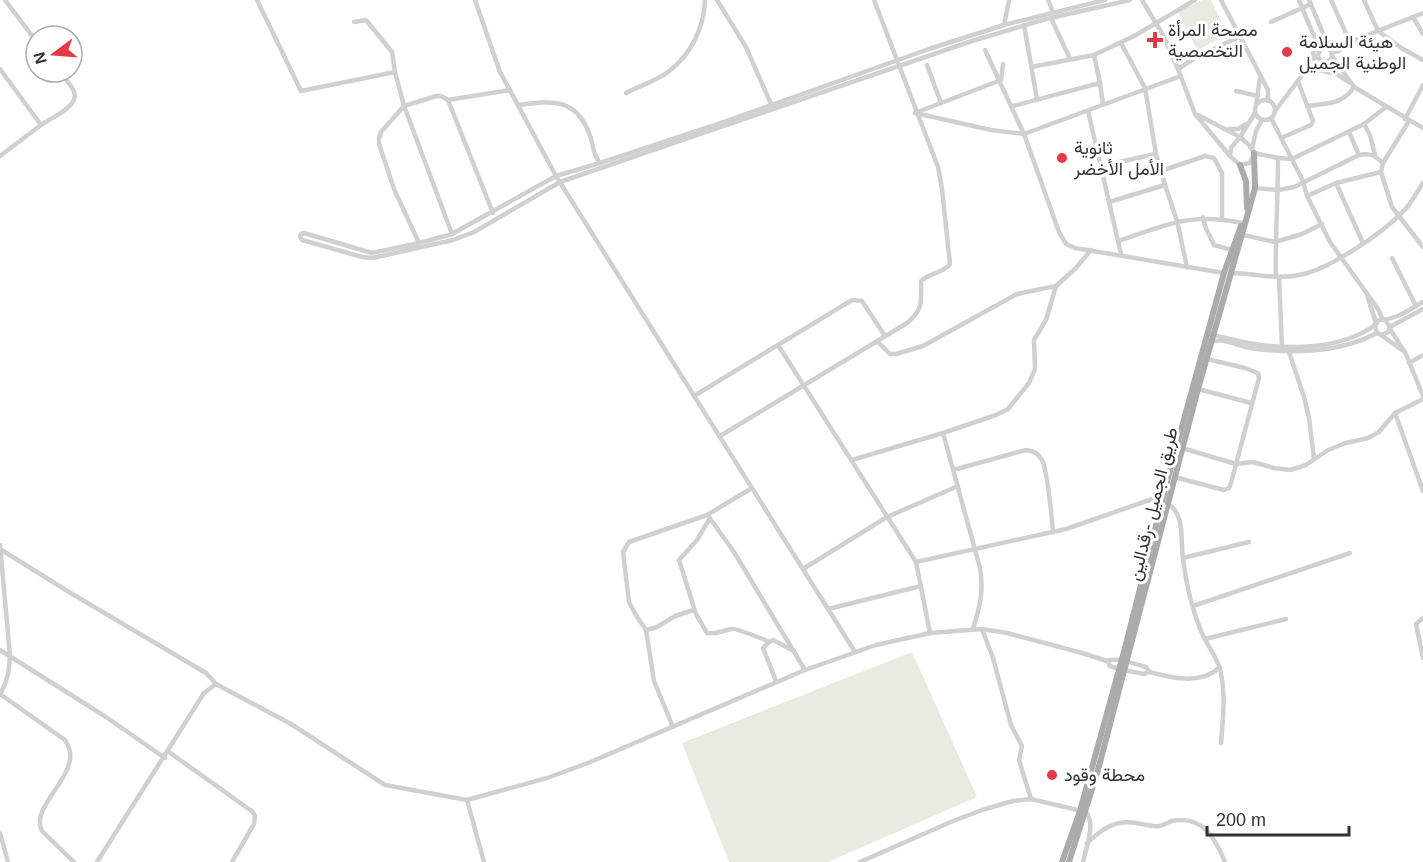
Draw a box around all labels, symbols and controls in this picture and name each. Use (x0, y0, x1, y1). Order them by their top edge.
place label: مصحة المرأة التخصصية (1168, 20, 1258, 61)
north arrow (24, 24, 84, 84)
marker: مصحة المرأة التخصصية (1146, 31, 1164, 49)
place label: هيئة السلامة الوطنية الجميل (1299, 32, 1406, 74)
marker: هيئة السلامة الوطنية الجميل (1280, 45, 1294, 59)
text: N (30, 50, 50, 66)
place label: ثانوية الأمل الأخضر (1073, 138, 1164, 180)
marker: ثانوية الأمل الأخضر (1055, 151, 1069, 165)
street label: طريق الجميل -رقدالين (1124, 425, 1183, 583)
place label: محطة وقود (1064, 765, 1145, 786)
marker: محطة وقود (1045, 768, 1059, 782)
scale bar (1207, 799, 1350, 837)
text: 200 m (1216, 810, 1266, 830)

